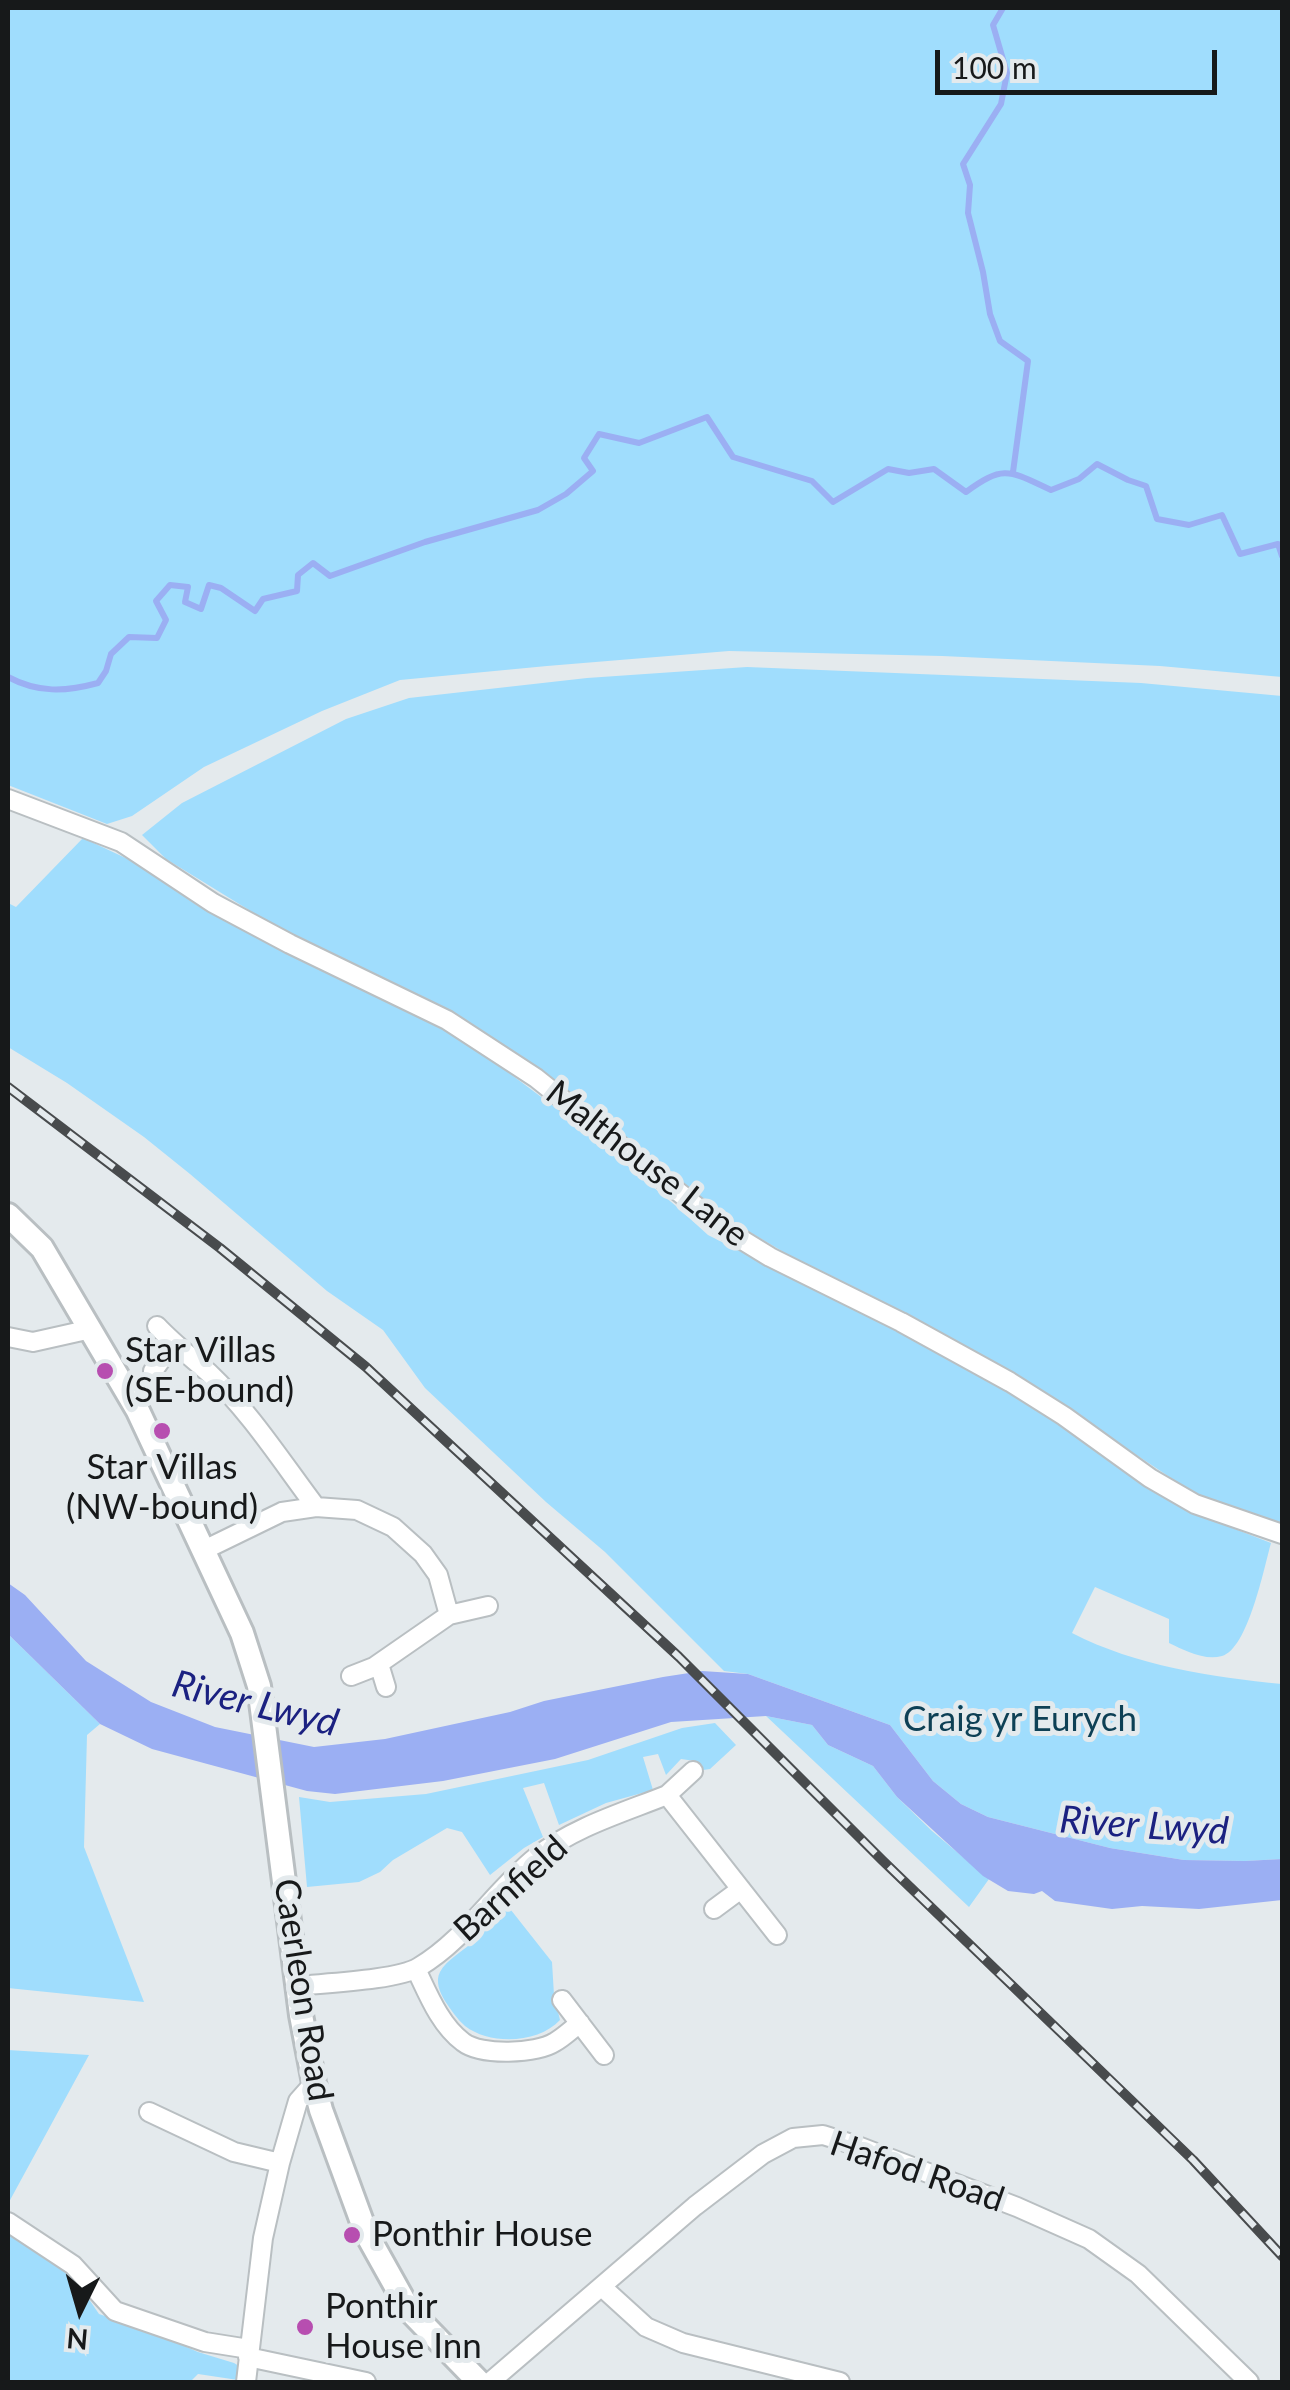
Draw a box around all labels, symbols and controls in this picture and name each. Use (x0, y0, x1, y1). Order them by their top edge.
scale bar (940, 30, 1222, 92)
text: 100 m (952, 49, 1037, 85)
street label: Malthouse Lane (538, 1072, 756, 1256)
place label: Star Villas (SE-bound) (125, 1330, 294, 1412)
marker: Star Villas (SE-bound) (94, 1360, 116, 1382)
marker: Star Villas (NW-bound) (151, 1420, 173, 1442)
place label: Star Villas (NW-bound) (66, 1447, 258, 1529)
water label: River Lwyd (167, 1661, 343, 1747)
park label: Craig yr Eurych (903, 1699, 1137, 1741)
water label: River Lwyd (1058, 1797, 1230, 1855)
street label: Barnfield (446, 1827, 576, 1951)
street label: Caerleon Road (265, 1876, 341, 2104)
street label: Hafod Road (825, 2123, 1009, 2221)
place label: Ponthir House (372, 2214, 593, 2256)
marker: Ponthir House (341, 2224, 363, 2246)
north arrow (30, 2260, 130, 2360)
place label: Ponthir House Inn (325, 2286, 482, 2368)
marker: Ponthir House Inn (294, 2316, 316, 2338)
text: N (65, 2322, 90, 2358)

